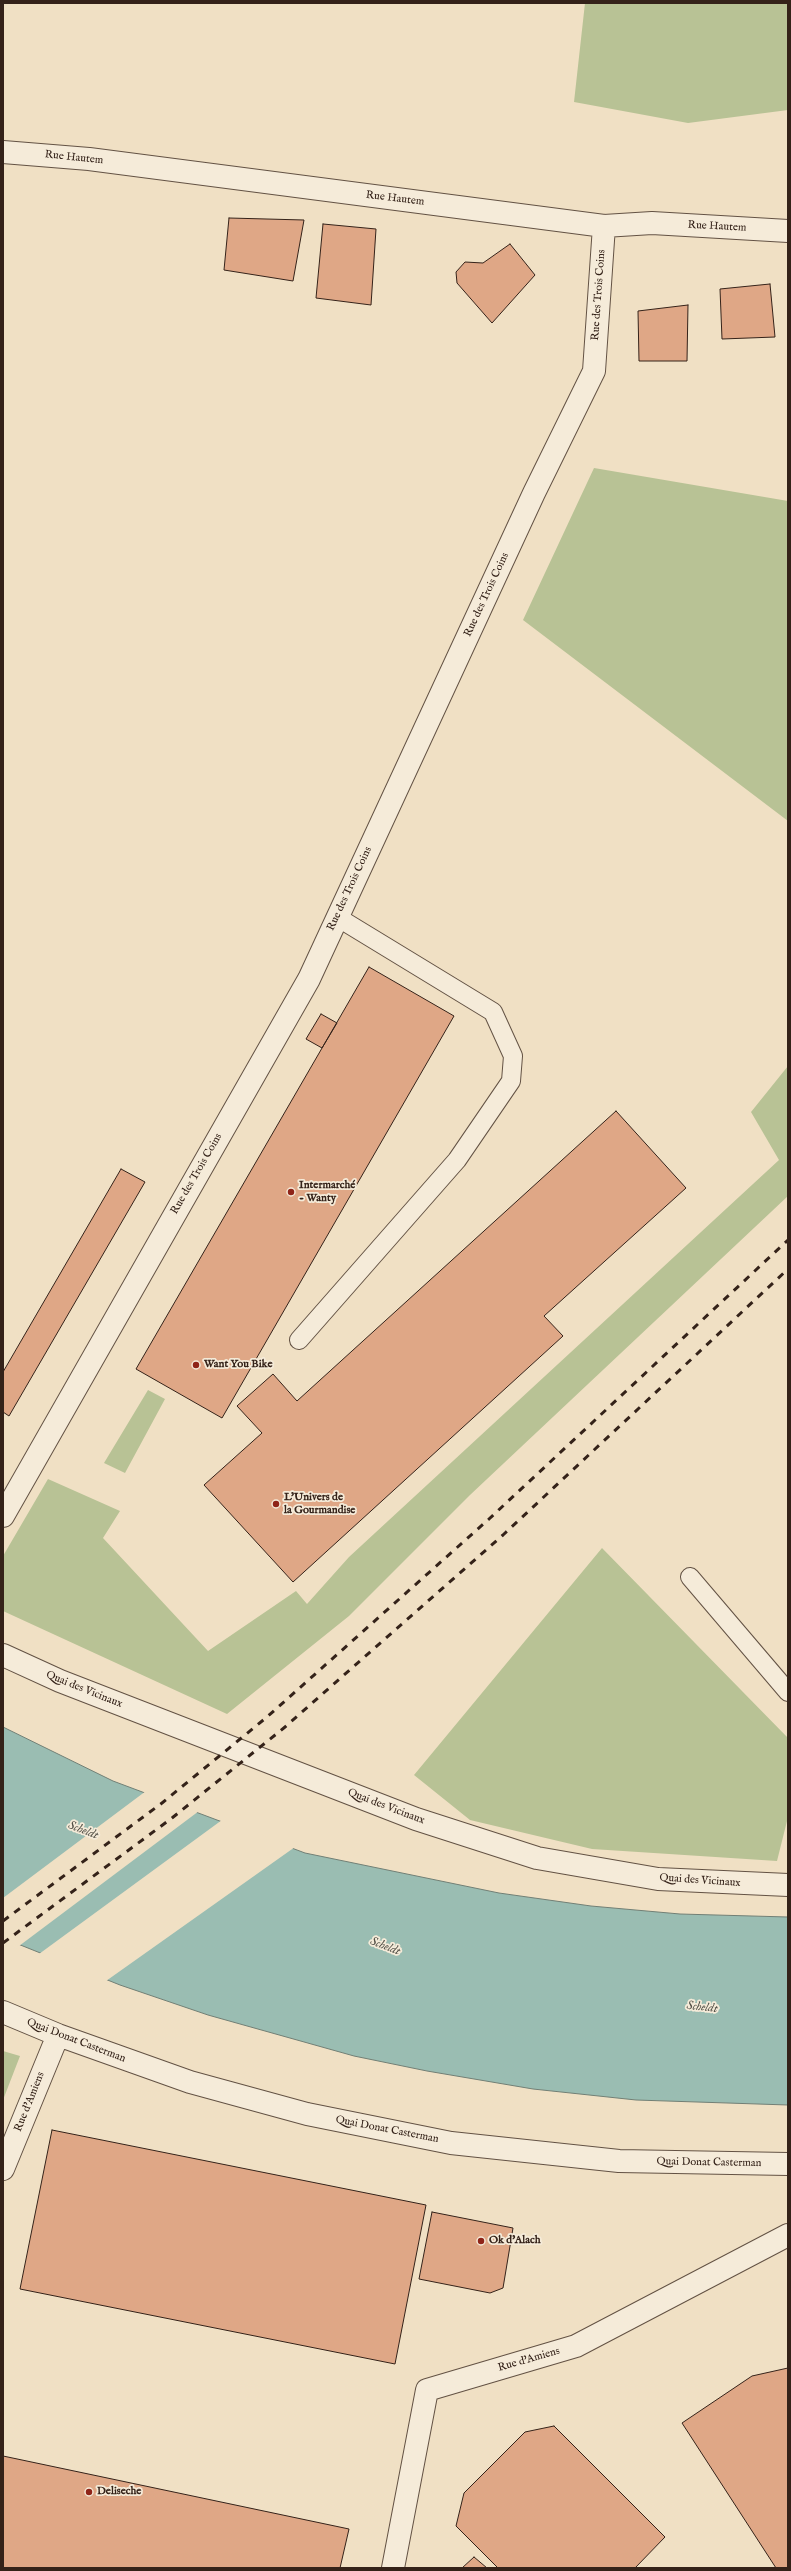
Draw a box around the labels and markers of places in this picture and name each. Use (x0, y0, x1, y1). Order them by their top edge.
place label: Intermarché - Wanty (299, 1179, 355, 1205)
marker: Intermarché - Wanty (286, 1187, 296, 1197)
place label: Want You Bike (204, 1358, 272, 1372)
marker: Want You Bike (191, 1360, 201, 1370)
place label: L'Univers de la Gourmandise (284, 1491, 355, 1517)
marker: L'Univers de la Gourmandise (271, 1499, 281, 1509)
place label: Ok d'Alach (489, 2234, 541, 2248)
marker: Ok d'Alach (476, 2236, 486, 2246)
place label: Deliseche (97, 2485, 141, 2499)
marker: Deliseche (84, 2487, 94, 2497)

